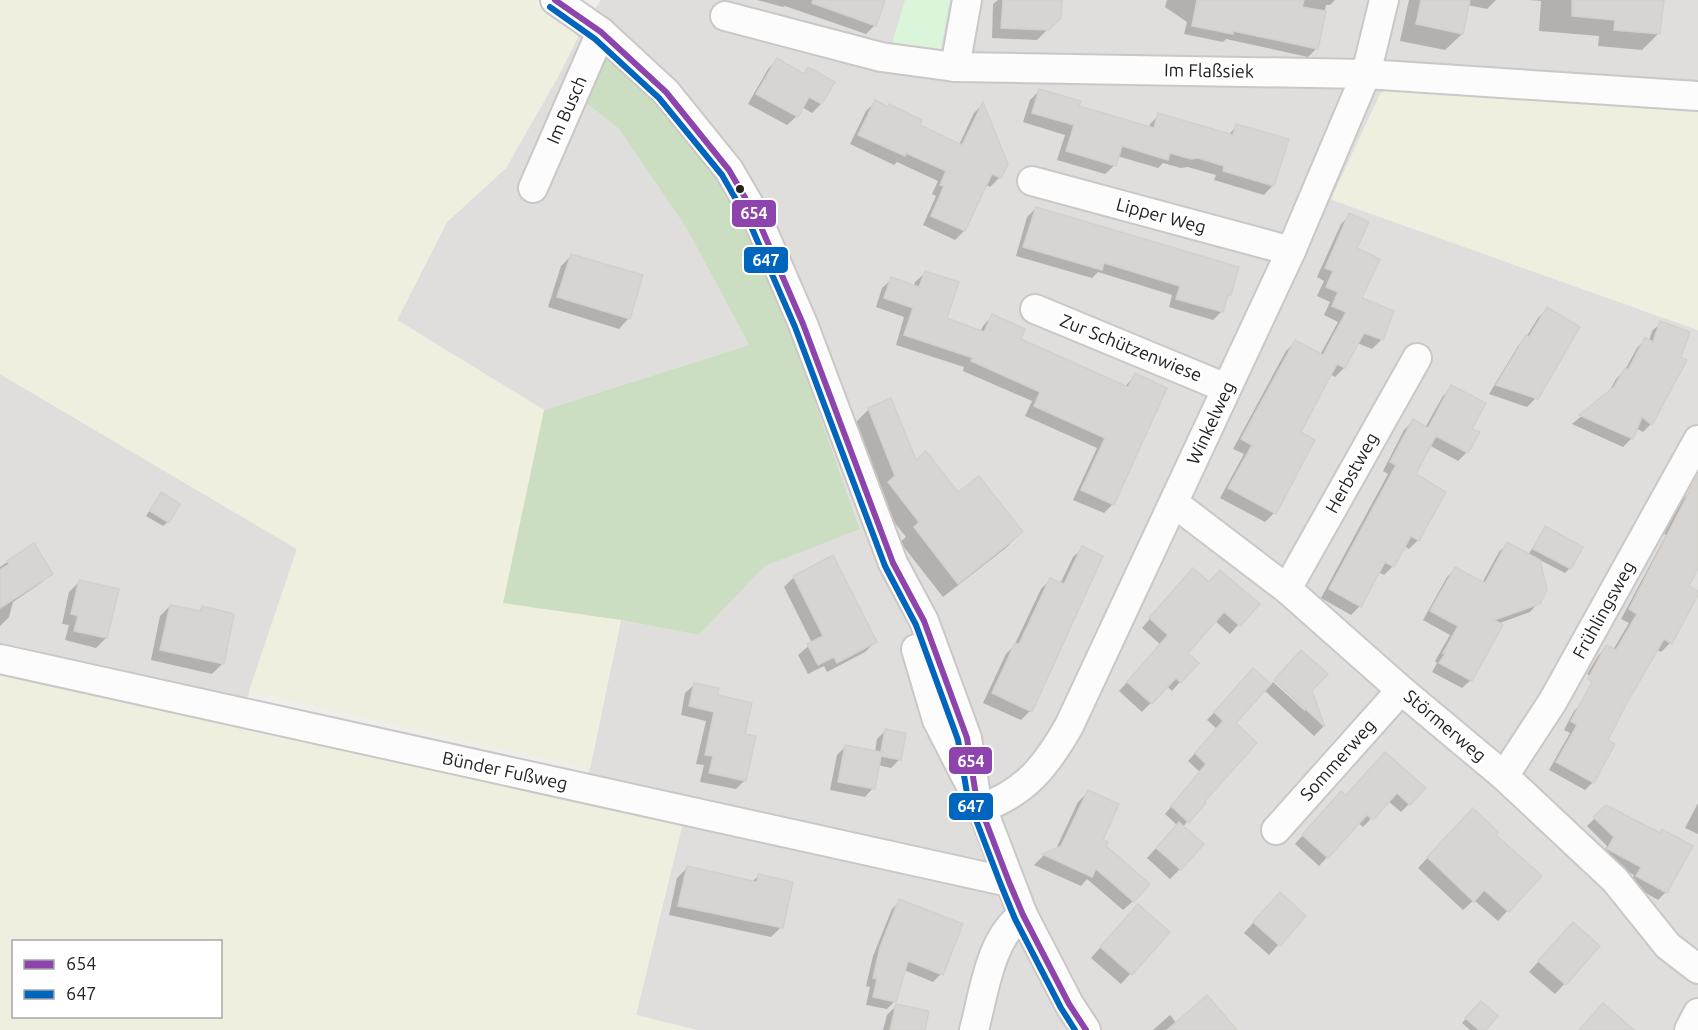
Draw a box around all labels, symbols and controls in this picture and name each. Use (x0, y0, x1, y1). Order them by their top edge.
street label: Im Flaßsiek (1164, 59, 1254, 81)
street label: Im Busch (542, 72, 590, 147)
unlabelled marker (734, 183, 746, 195)
street label: Lipper Weg (1114, 193, 1208, 237)
line badge: 654 (731, 199, 777, 228)
text: 654 (740, 204, 768, 222)
line badge: 647 (743, 246, 789, 274)
text: 647 (752, 251, 780, 269)
street label: Zur Schützenwiese (1058, 310, 1205, 385)
street label: Winkelweg (1182, 378, 1238, 467)
street label: Herbstweg (1321, 429, 1381, 516)
street label: Frühlingsweg (1568, 557, 1638, 662)
street label: Störmerweg (1401, 685, 1491, 765)
street label: Sommerweg (1296, 715, 1379, 804)
line badge: 654 (948, 746, 993, 775)
street label: Bünder Fußweg (441, 747, 570, 793)
text: 654 (957, 752, 985, 770)
line badge: 647 (948, 792, 994, 821)
text: 647 (957, 797, 985, 815)
legend (12, 940, 222, 1018)
text: 654 (66, 953, 96, 973)
text: 647 (66, 983, 96, 1003)

